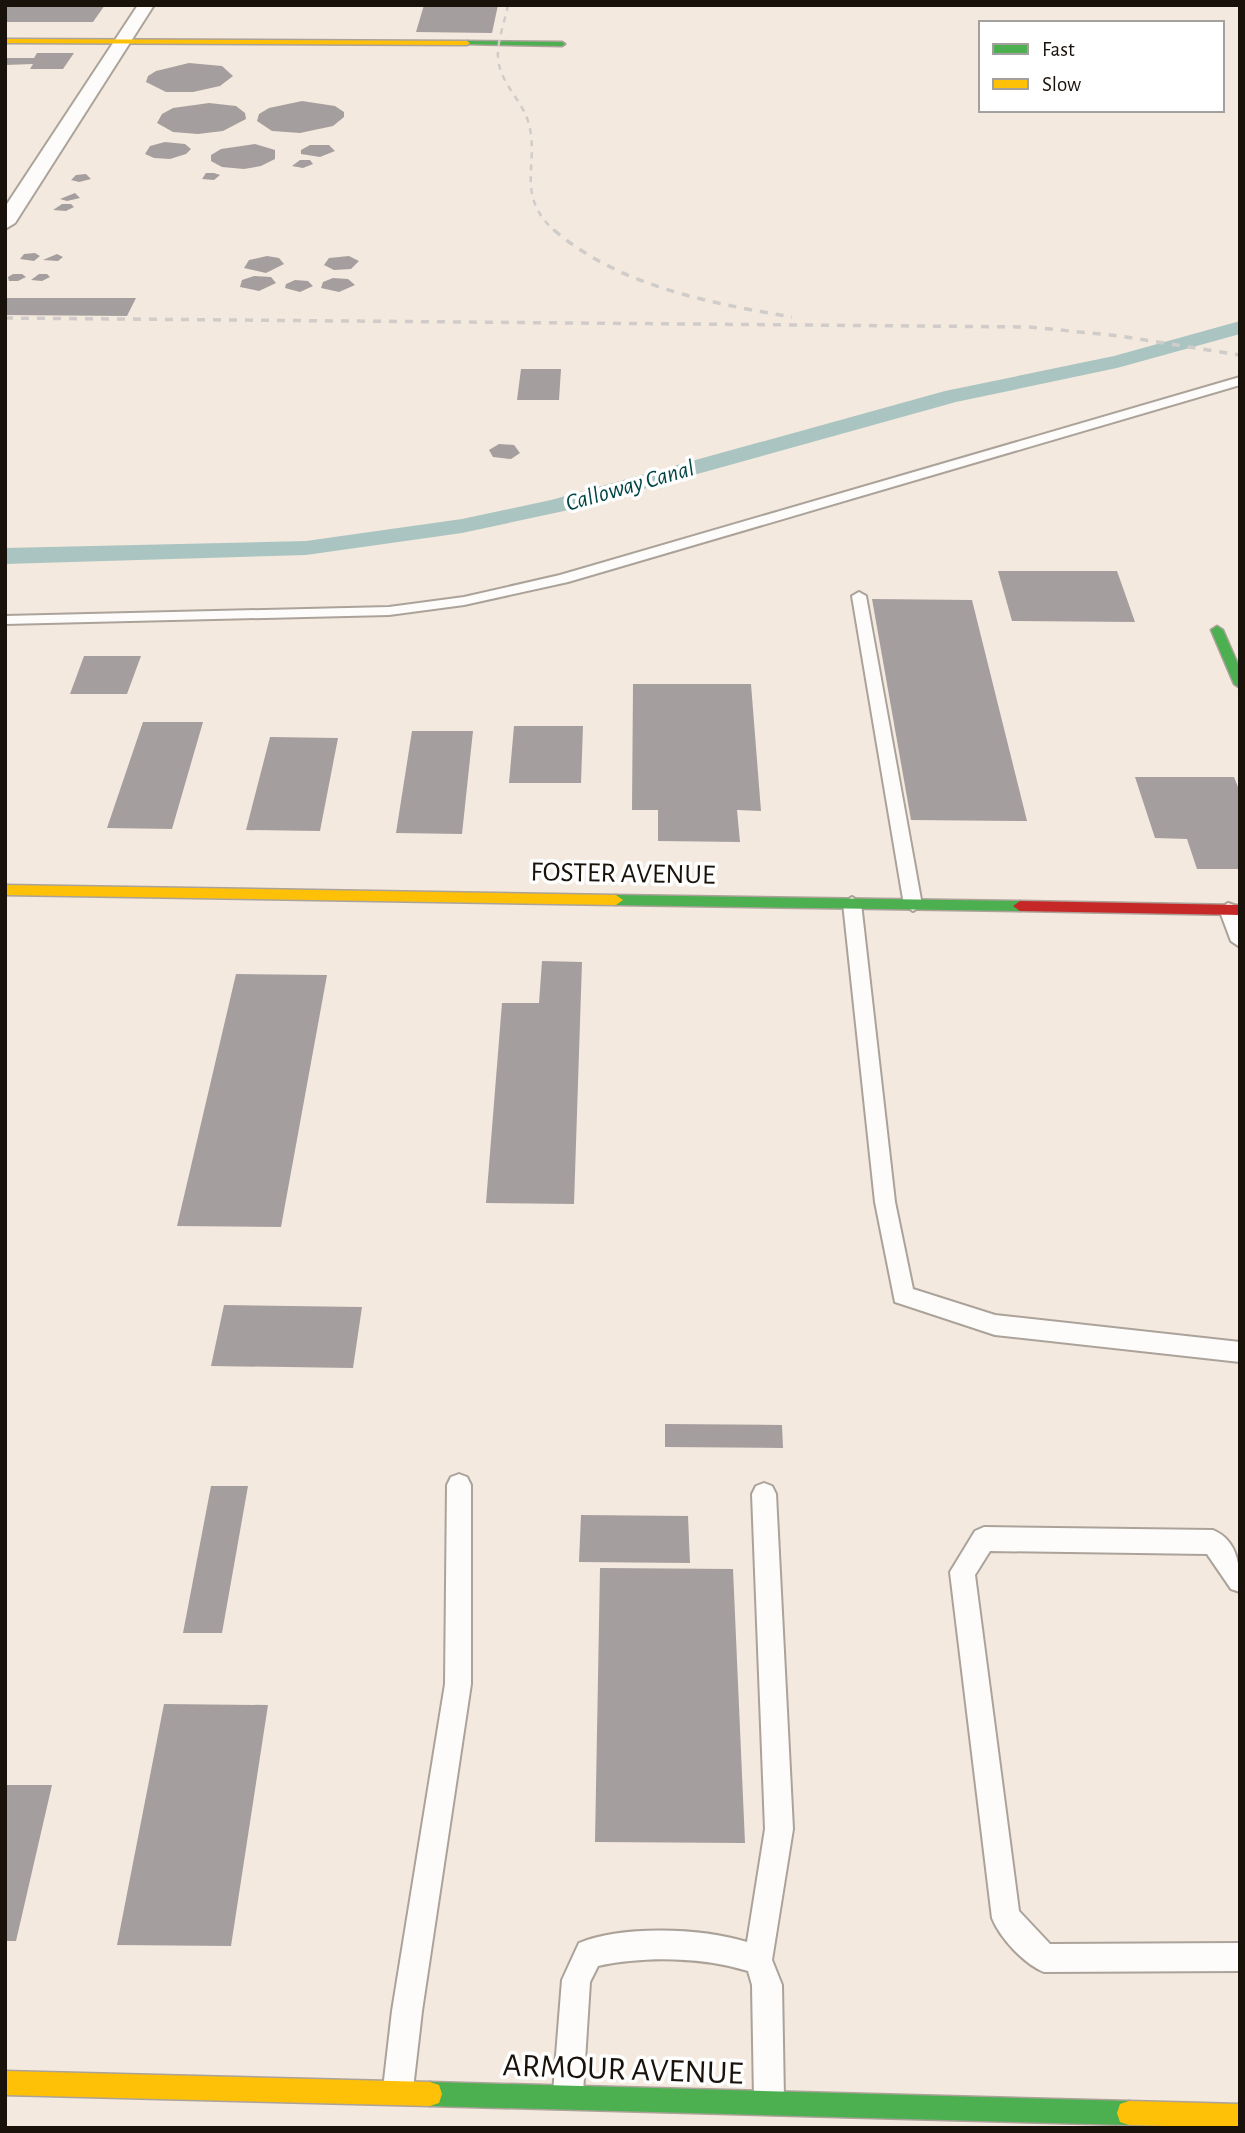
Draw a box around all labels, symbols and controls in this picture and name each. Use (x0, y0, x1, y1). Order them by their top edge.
legend (979, 21, 1224, 112)
text: Fast (1042, 39, 1075, 60)
text: Slow (1042, 74, 1081, 95)
water label: Calloway Canal (563, 456, 697, 516)
street label: FOSTER AVENUE (530, 858, 716, 890)
street label: ARMOUR AVENUE (502, 2049, 744, 2091)

